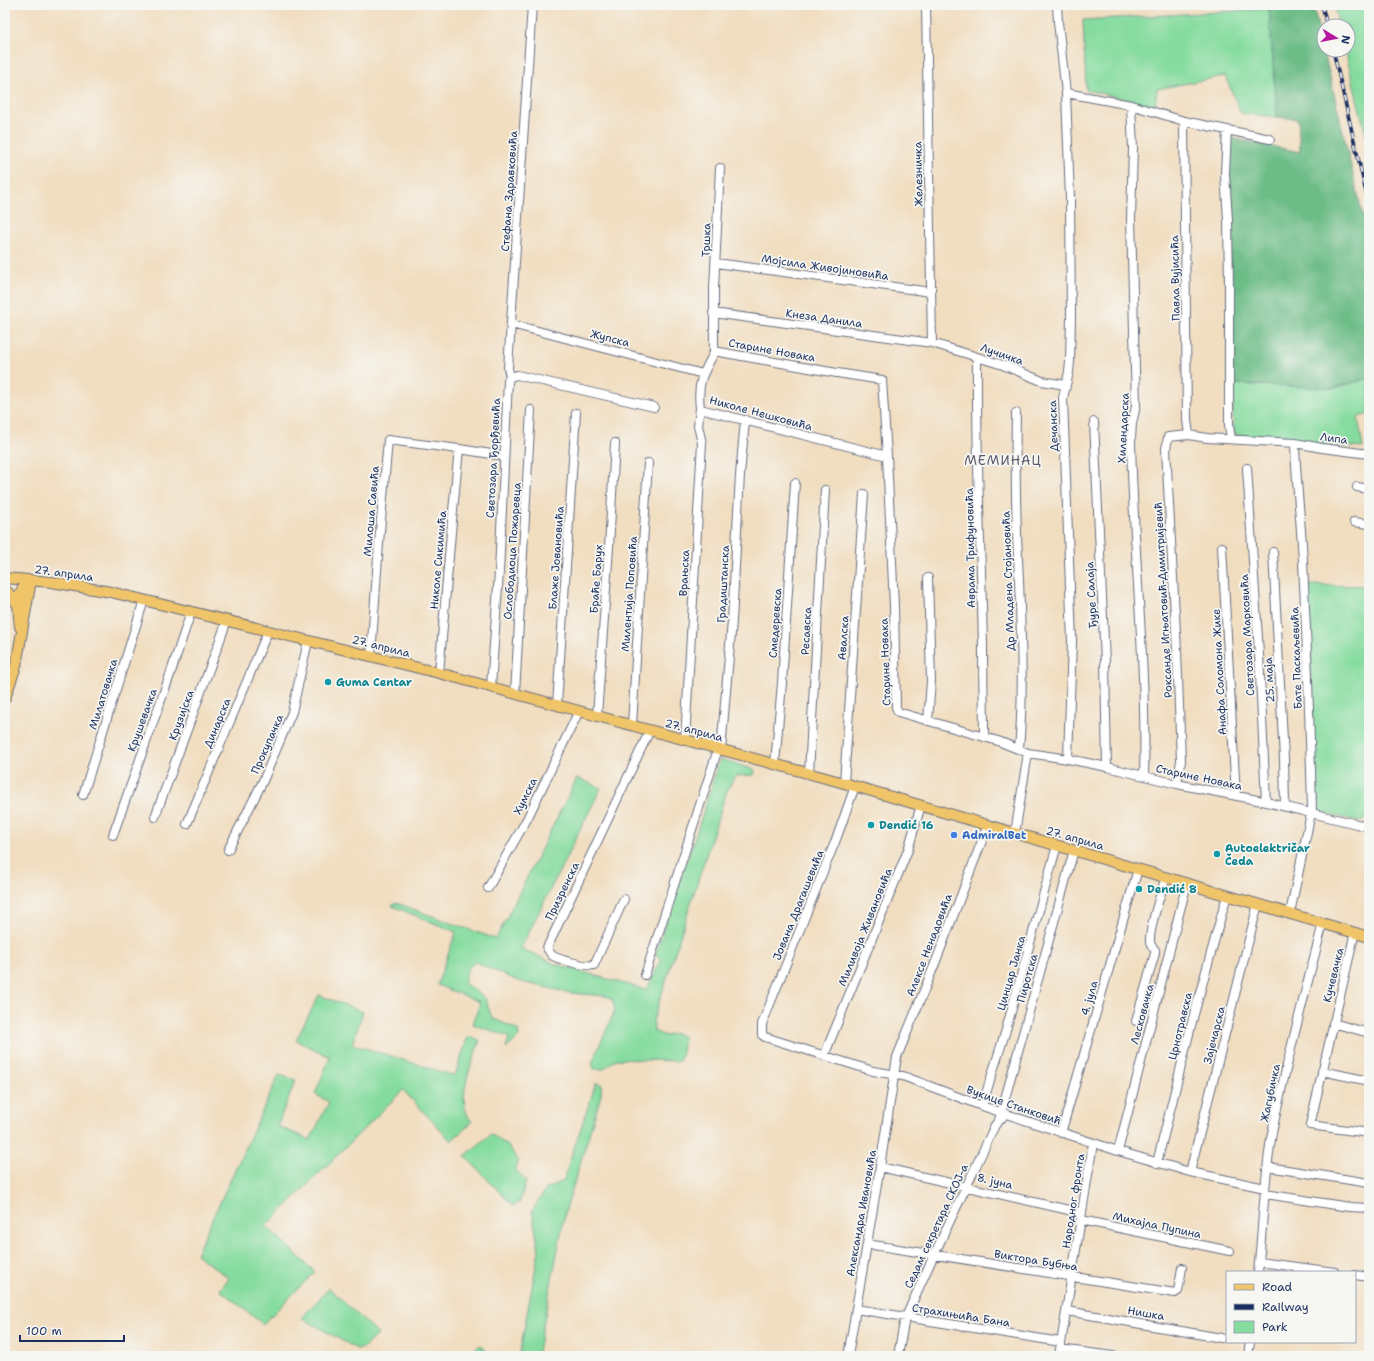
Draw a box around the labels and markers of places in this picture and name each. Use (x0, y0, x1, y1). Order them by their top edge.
place label: Guma Centar (336, 675, 412, 690)
marker: Guma Centar (323, 677, 333, 687)
place label: Dendić 16 (879, 818, 934, 833)
marker: Dendić 16 (866, 820, 876, 830)
place label: AdmiralBet (962, 828, 1027, 843)
marker: AdmiralBet (949, 830, 959, 840)
place label: Autoelektričar Čeda (1225, 841, 1310, 869)
marker: Autoelektričar Čeda (1212, 849, 1222, 859)
place label: Dendić 8 (1147, 882, 1197, 897)
marker: Dendić 8 (1134, 884, 1144, 894)

